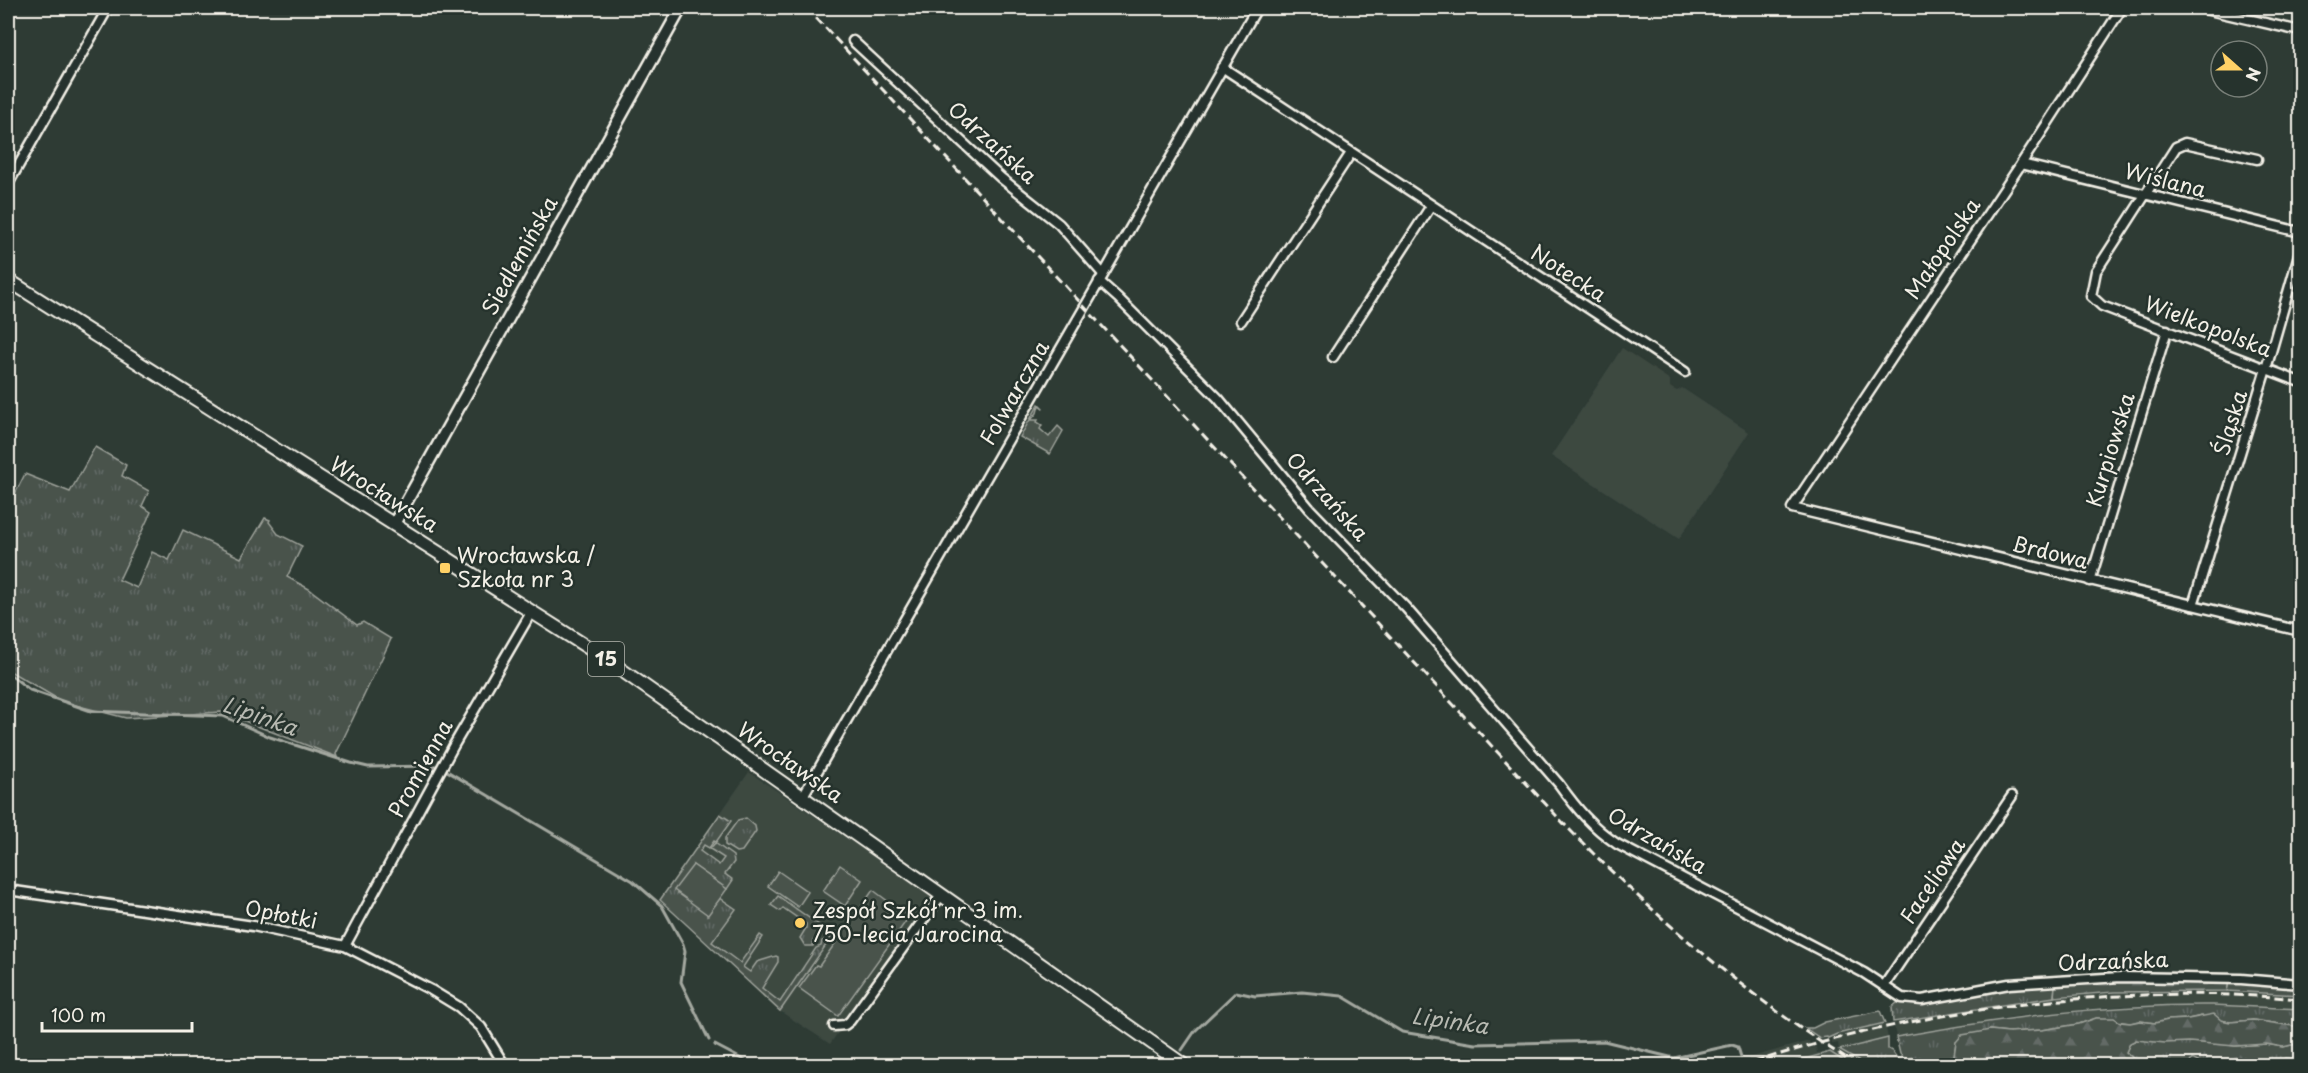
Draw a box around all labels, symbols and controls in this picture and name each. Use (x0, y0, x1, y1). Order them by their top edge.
north arrow (2209, 39, 2269, 99)
text: N (2240, 65, 2267, 85)
street label: Odrzańska (942, 93, 1045, 190)
street label: Wiślana (2121, 154, 2210, 205)
street label: Siedlemińska (472, 189, 564, 320)
street label: Małopolska (1896, 191, 1987, 305)
street label: Notecka (1525, 236, 1614, 309)
street label: Wielkopolska (2140, 286, 2277, 364)
street label: Folwarczna (970, 334, 1056, 450)
street label: Śląska (2204, 386, 2254, 459)
street label: Kurpiowska (2076, 388, 2142, 511)
street label: Odrzańska (1280, 444, 1377, 547)
street label: Wrocławska (324, 447, 446, 539)
street label: Brdowa (2009, 526, 2092, 576)
place label: Wrocławska / Szkoła nr 3 (457, 538, 595, 594)
marker: Wrocławska / Szkoła nr 3 (438, 561, 452, 575)
road number: 15 (588, 642, 624, 676)
water label: Lipinka (219, 686, 303, 743)
street label: Promienna (379, 713, 459, 823)
street label: Wrocławska (732, 713, 851, 810)
street label: Odrzańska (1602, 798, 1714, 881)
street label: Faceliowa (1891, 830, 1972, 929)
street label: Opłotki (242, 890, 320, 936)
place label: Zespół Szkół nr 3 im. 750-lecia Jarocina (812, 893, 1023, 949)
marker: Zespół Szkół nr 3 im. 750-lecia Jarocina (793, 916, 807, 930)
street label: Odrzańska (2057, 942, 2169, 978)
scale bar (42, 995, 192, 1033)
water label: Lipinka (1410, 998, 1492, 1041)
text: 100 m (51, 1001, 106, 1028)

